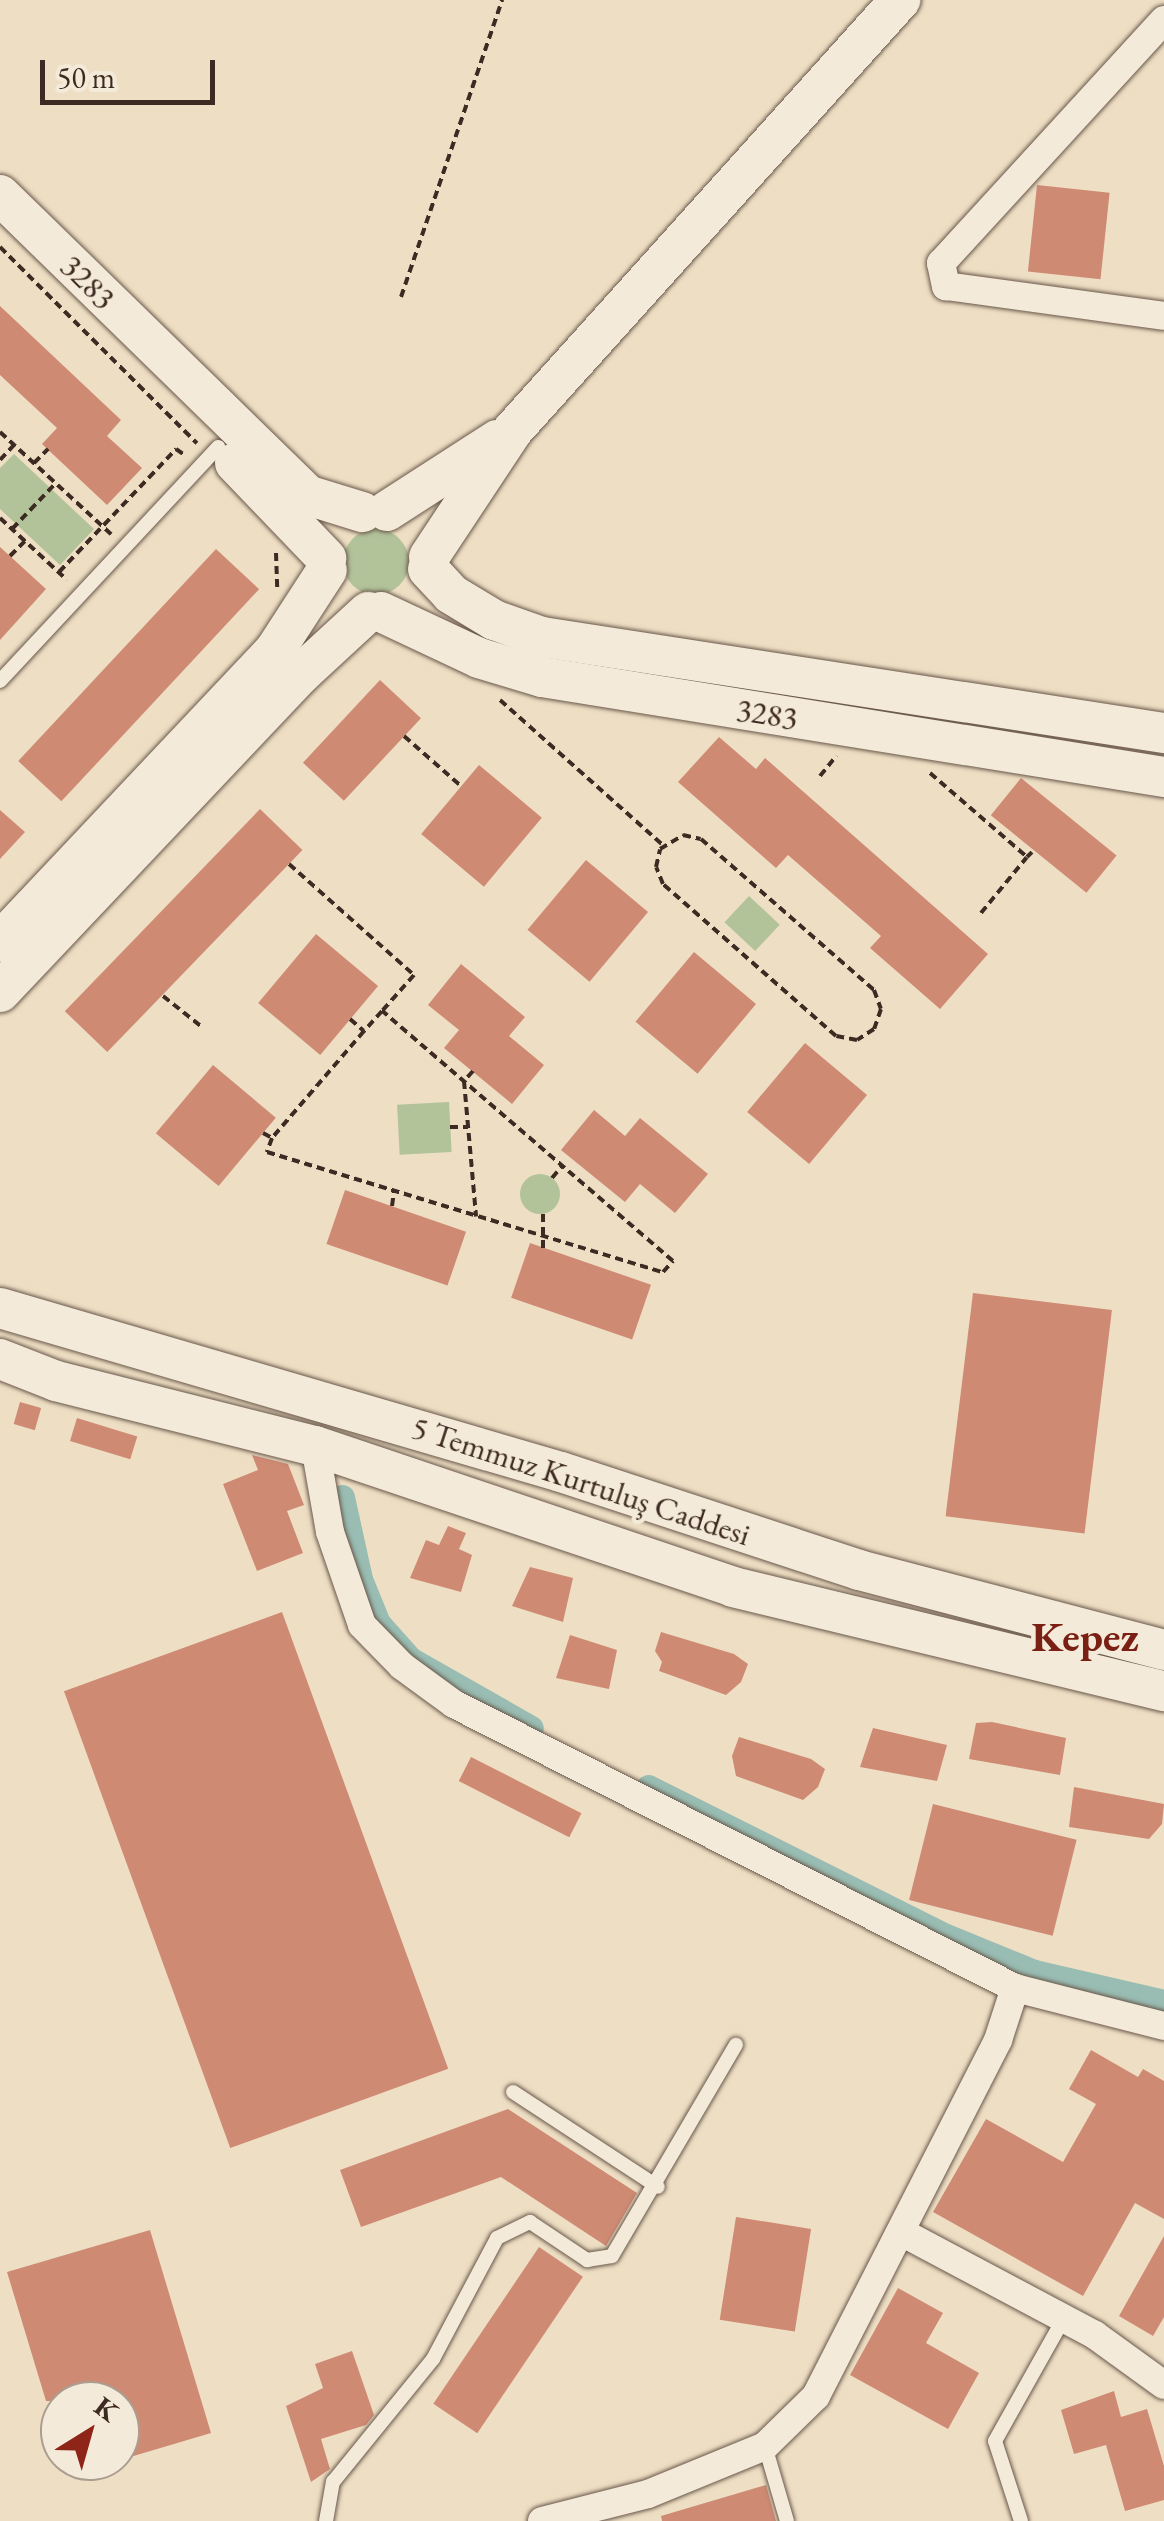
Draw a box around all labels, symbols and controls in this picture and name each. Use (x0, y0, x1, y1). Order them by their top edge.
scale bar (45, 40, 220, 102)
text: 50 m (57, 58, 115, 97)
street label: 3283 (53, 247, 123, 317)
street label: 3283 (734, 690, 800, 738)
street label: 5 Temmuz Kurtuluş Caddesi (407, 1408, 755, 1554)
district label: Kepez (1031, 1612, 1139, 1662)
north arrow (40, 2381, 140, 2481)
text: K (87, 2388, 126, 2429)

